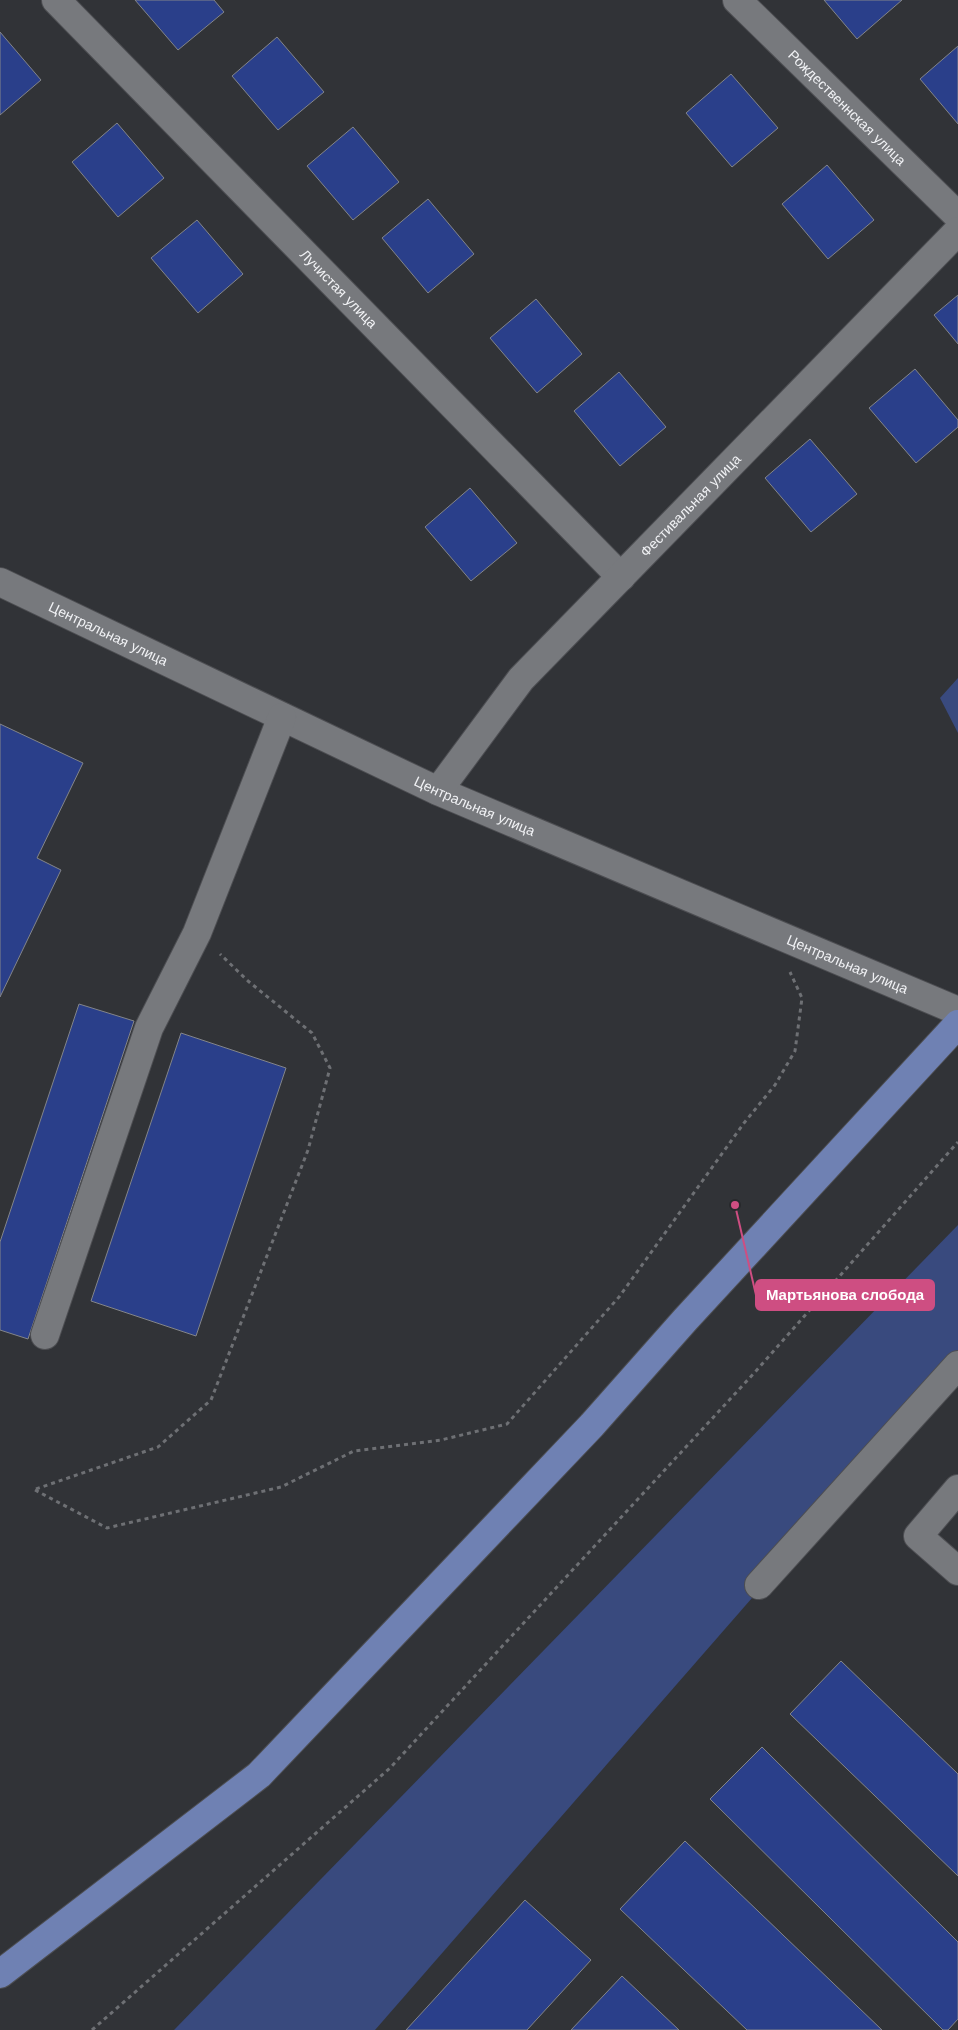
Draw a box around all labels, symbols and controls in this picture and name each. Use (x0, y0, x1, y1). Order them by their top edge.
street label: Рождественнская улица (785, 47, 909, 169)
street label: Лучистая улица (297, 246, 381, 331)
street label: Фестивальная улица (637, 451, 744, 560)
street label: Центральная улица (46, 599, 171, 669)
street label: Центральная улица (412, 773, 538, 839)
street label: Центральная улица (785, 932, 911, 997)
callout: Мартьянова слобода (756, 1280, 934, 1310)
text: Мартьянова слобода (766, 1286, 925, 1304)

